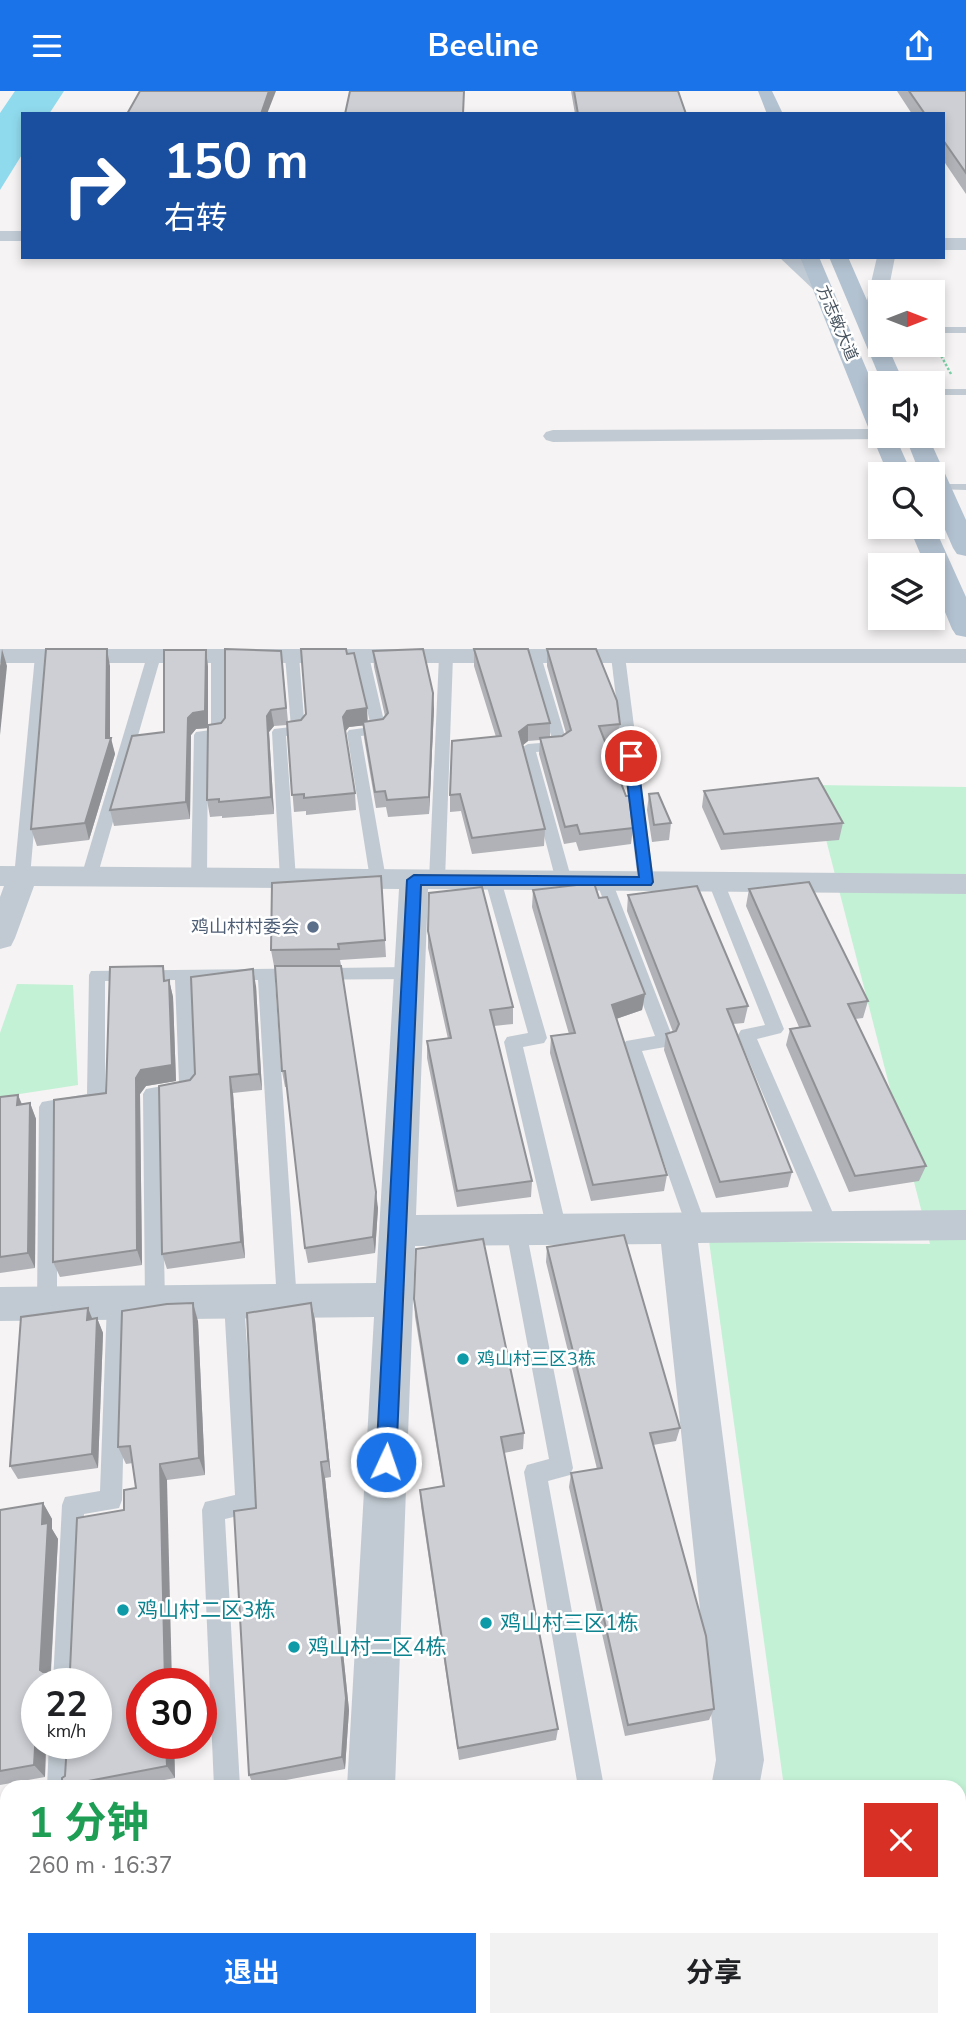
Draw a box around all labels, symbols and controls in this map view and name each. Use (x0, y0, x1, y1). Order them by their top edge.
text: Beeline (427, 24, 539, 67)
icon: menu (28, 27, 66, 65)
icon: share (900, 27, 938, 65)
text: 150 m (164, 128, 308, 195)
icon: right (49, 140, 140, 231)
text: 右转 (164, 197, 228, 240)
north arrow (868, 280, 945, 357)
map controls (868, 280, 945, 630)
street label: 方志敏大道 (811, 282, 863, 364)
button: sound (868, 371, 945, 448)
button: search (868, 462, 945, 539)
button: layers (868, 553, 945, 630)
pin (601, 726, 661, 786)
icon: arrive (612, 737, 650, 775)
place label: 鸡山村村委会 (191, 915, 299, 939)
marker: 鸡山村村委会 (305, 919, 321, 935)
place label: 鸡山村三区3栋 (477, 1347, 596, 1371)
marker: 鸡山村三区3栋 (455, 1351, 471, 1367)
position arrow (349, 1425, 423, 1499)
place label: 鸡山村二区3栋 (137, 1596, 276, 1624)
marker: 鸡山村二区3栋 (115, 1602, 131, 1618)
place label: 鸡山村三区1栋 (500, 1609, 639, 1637)
marker: 鸡山村三区1栋 (478, 1615, 494, 1631)
place label: 鸡山村二区4栋 (308, 1633, 447, 1661)
marker: 鸡山村二区4栋 (286, 1639, 302, 1655)
speed limit sign: 30 (126, 1668, 217, 1759)
text: 22 (45, 1681, 88, 1728)
text: km/h (47, 1719, 86, 1743)
text: 1 分钟 (28, 1795, 149, 1852)
button: close (864, 1803, 938, 1877)
text: 260 m · 16:37 (28, 1850, 173, 1881)
button: 退出 (28, 1933, 476, 2013)
button: 分享 (490, 1933, 938, 2013)

